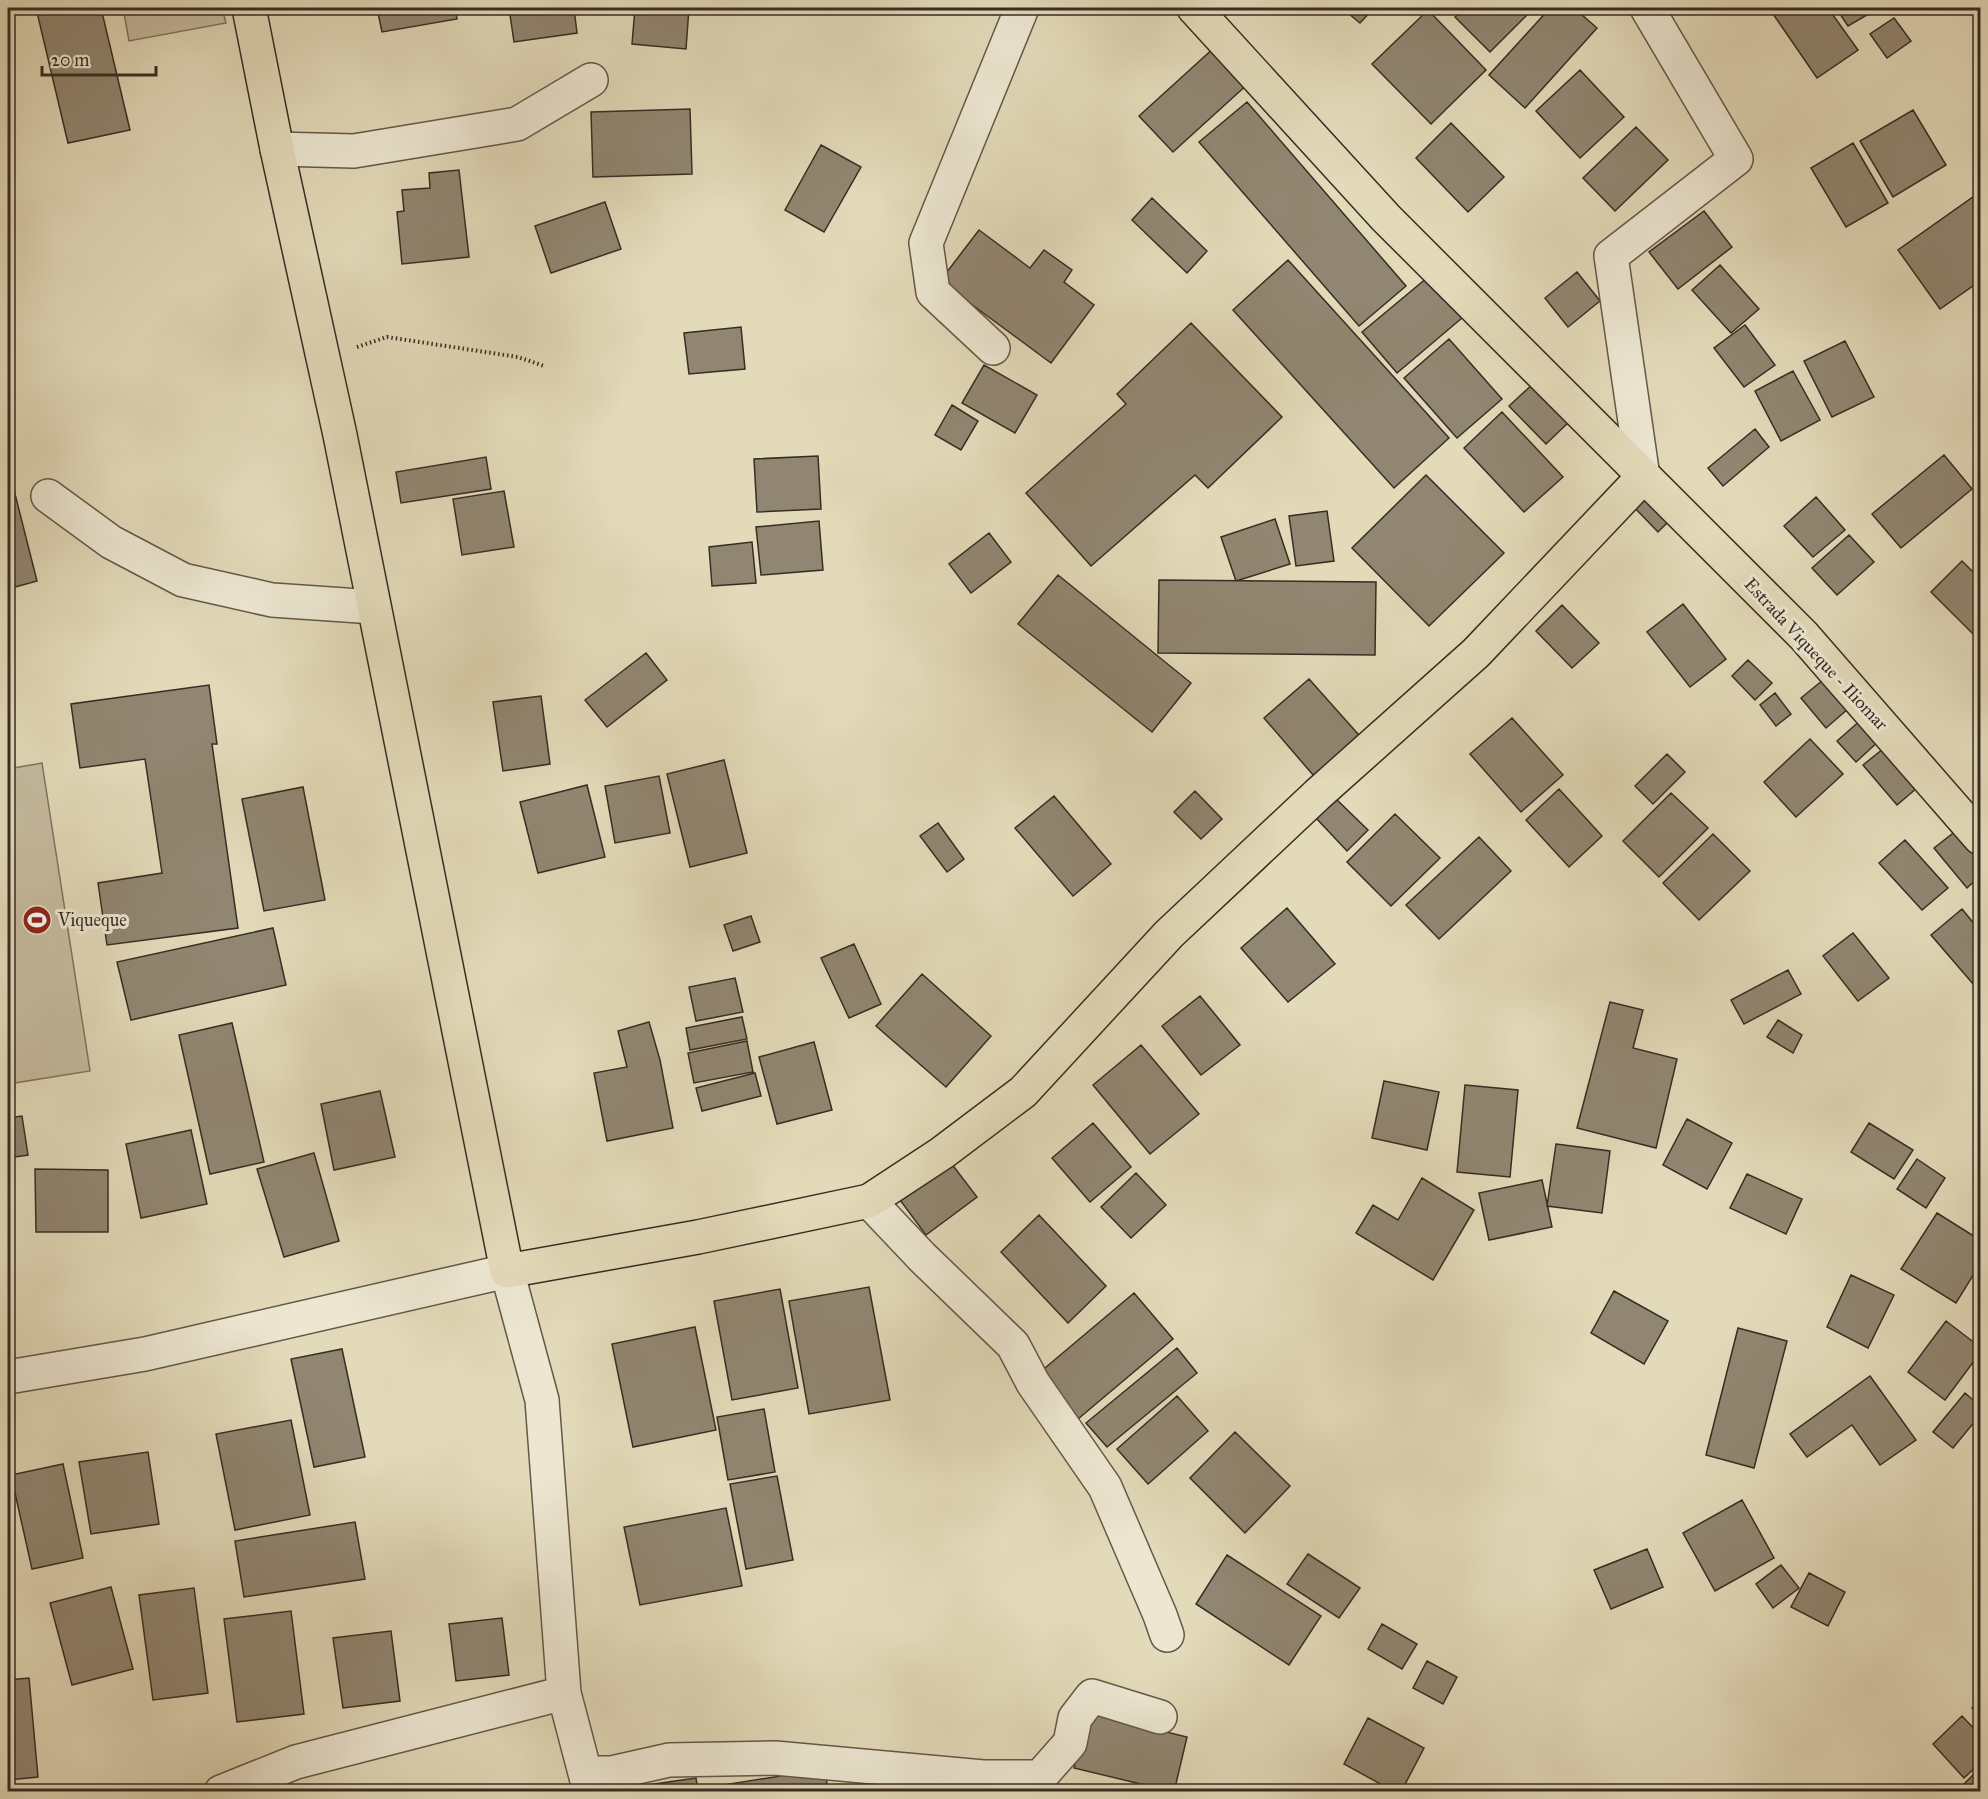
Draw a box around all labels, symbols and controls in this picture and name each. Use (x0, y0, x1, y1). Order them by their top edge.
scale bar (42, 39, 156, 77)
text: 20 m (51, 49, 89, 71)
street label: Estrada Viqueque - Iliomar (1739, 573, 1893, 736)
sports icon: Viqueque (21, 904, 53, 936)
place label: Viqueque (57, 909, 127, 932)

